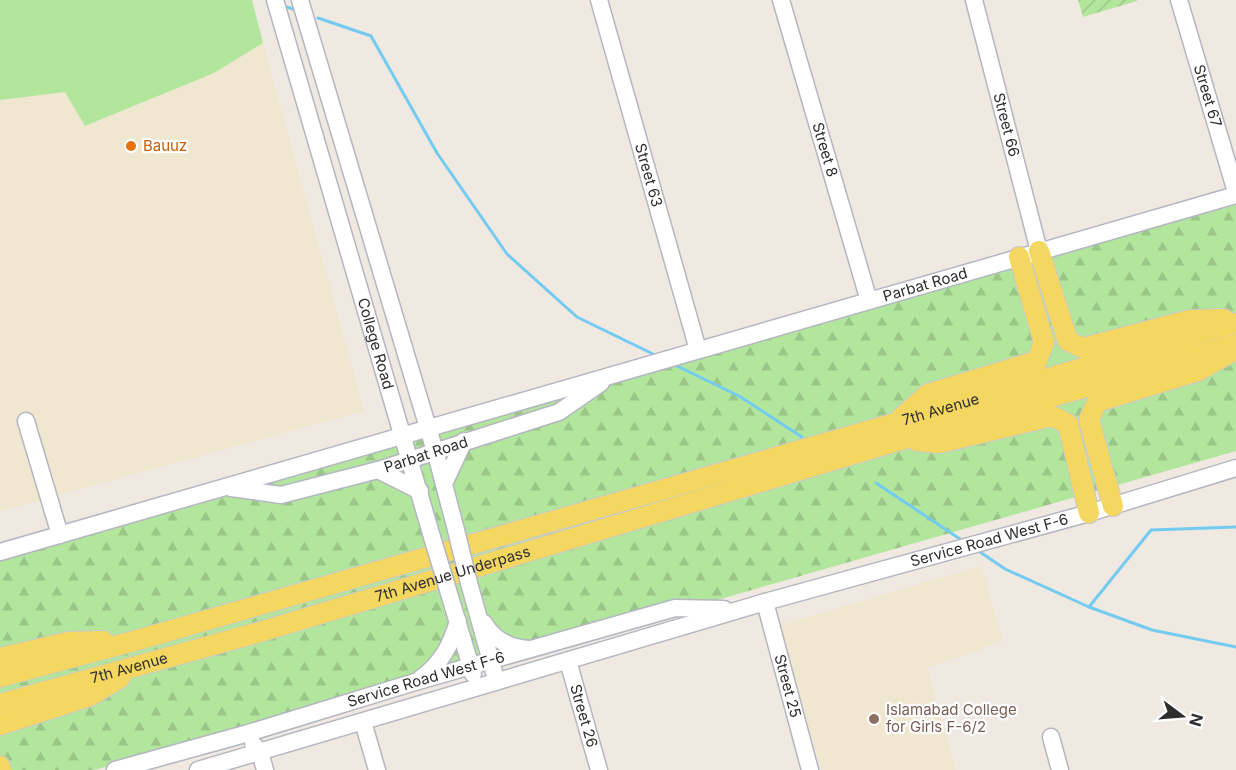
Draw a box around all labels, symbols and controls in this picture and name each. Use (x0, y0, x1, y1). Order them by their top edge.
street label: Street 67 (1190, 62, 1226, 129)
street label: Street 66 (989, 91, 1024, 159)
street label: Street 8 (808, 120, 842, 179)
place label: Bauuz (143, 136, 187, 155)
marker: Bauuz (124, 139, 138, 153)
street label: Street 63 (631, 141, 667, 209)
street label: Parbat Road (881, 263, 969, 305)
street label: College Road (354, 296, 398, 391)
street label: 7th Avenue (900, 389, 981, 429)
street label: Parbat Road (381, 432, 470, 476)
street label: Service Road West F-6 (908, 509, 1070, 571)
street label: 7th Avenue Underpass (373, 541, 532, 606)
street label: Service Road West F-6 (345, 647, 507, 711)
street label: 7th Avenue (88, 648, 170, 687)
street label: Street 25 (770, 652, 806, 720)
street label: Street 26 (566, 682, 602, 750)
north arrow (1152, 686, 1212, 746)
place label: Islamabad College for Girls F-6/2 (886, 700, 1017, 736)
marker: Islamabad College for Girls F-6/2 (867, 712, 881, 726)
text: N (1185, 712, 1208, 729)

